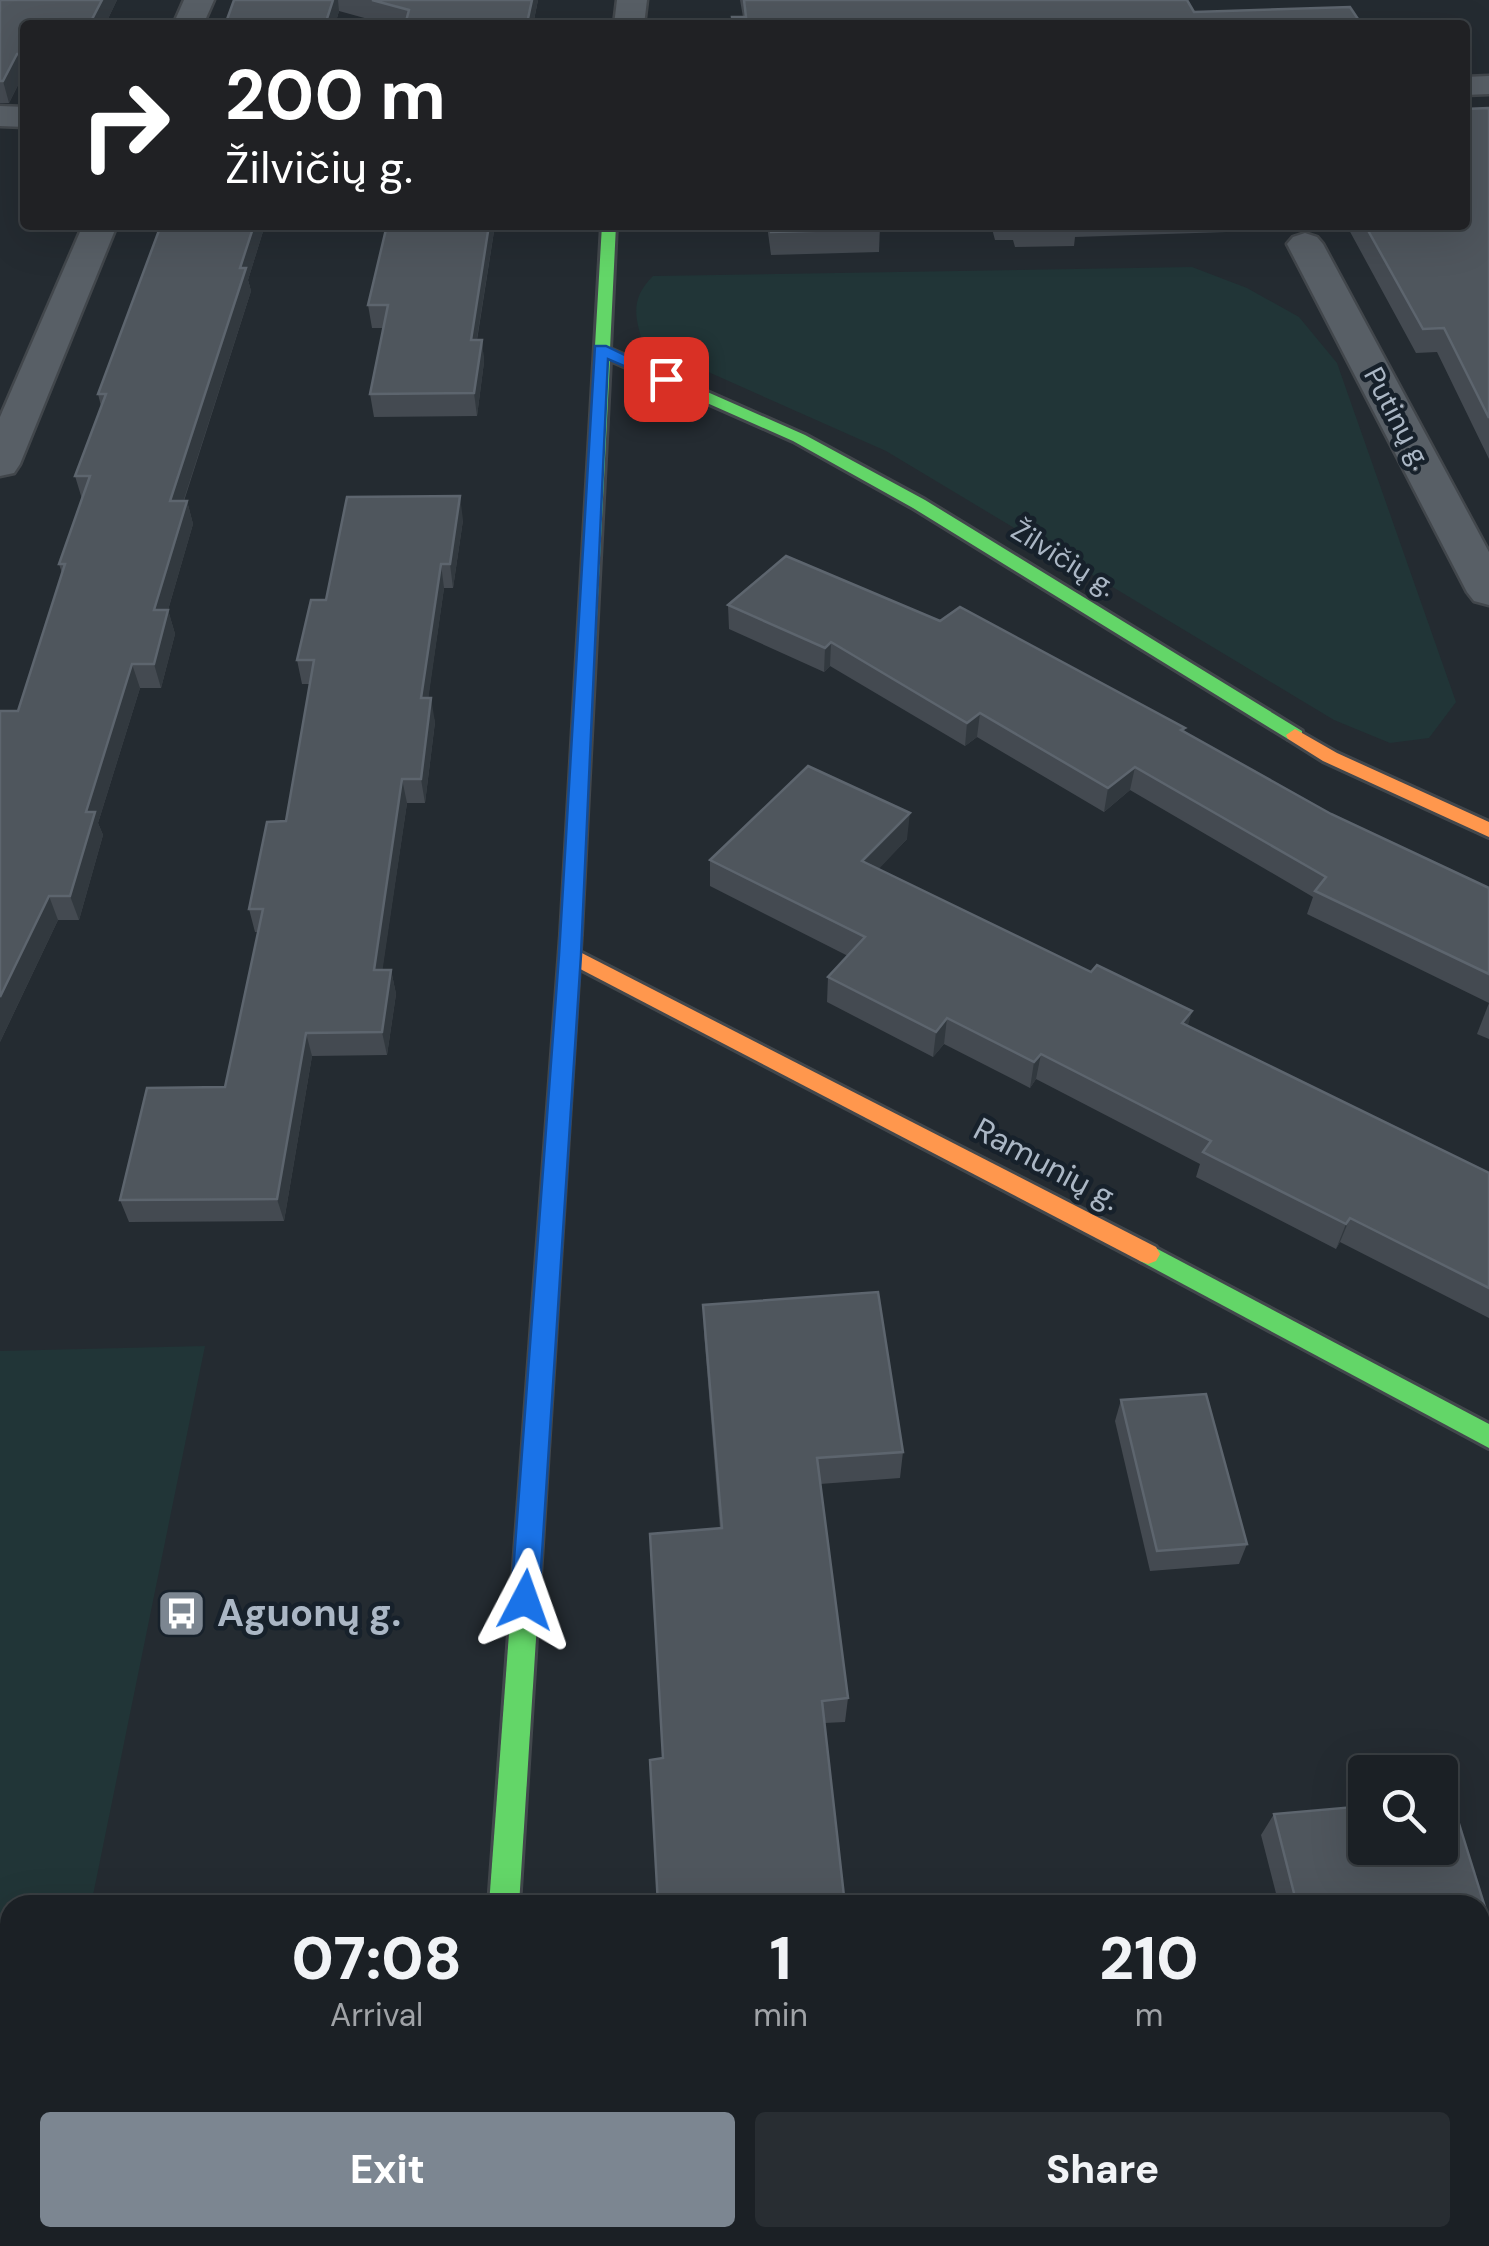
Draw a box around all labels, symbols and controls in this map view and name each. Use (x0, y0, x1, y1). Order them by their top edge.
text: 200 m (225, 50, 446, 141)
icon: right (60, 60, 190, 190)
text: Žilvičių g. (225, 138, 413, 197)
pin (624, 337, 709, 422)
icon: arrive (639, 352, 694, 407)
street label: Putinų g. (1355, 361, 1440, 476)
street label: Žilvičių g. (1004, 512, 1123, 605)
street label: Ramunių g. (967, 1108, 1127, 1220)
position arrow (473, 1548, 577, 1652)
bus stop icon: Aguonų g. (156, 1587, 208, 1639)
place label: Aguonų g. (217, 1588, 401, 1638)
map controls (1348, 1755, 1458, 1865)
button: search (1348, 1755, 1458, 1865)
text: 07:08 (291, 1919, 462, 1998)
text: 1 (769, 1919, 792, 1998)
text: 210 (1099, 1919, 1199, 1998)
text: Arrival (330, 1994, 423, 2036)
text: min (753, 1994, 808, 2036)
text: m (1135, 1994, 1163, 2036)
button: Exit (40, 2112, 735, 2227)
button: Share (755, 2112, 1450, 2227)

